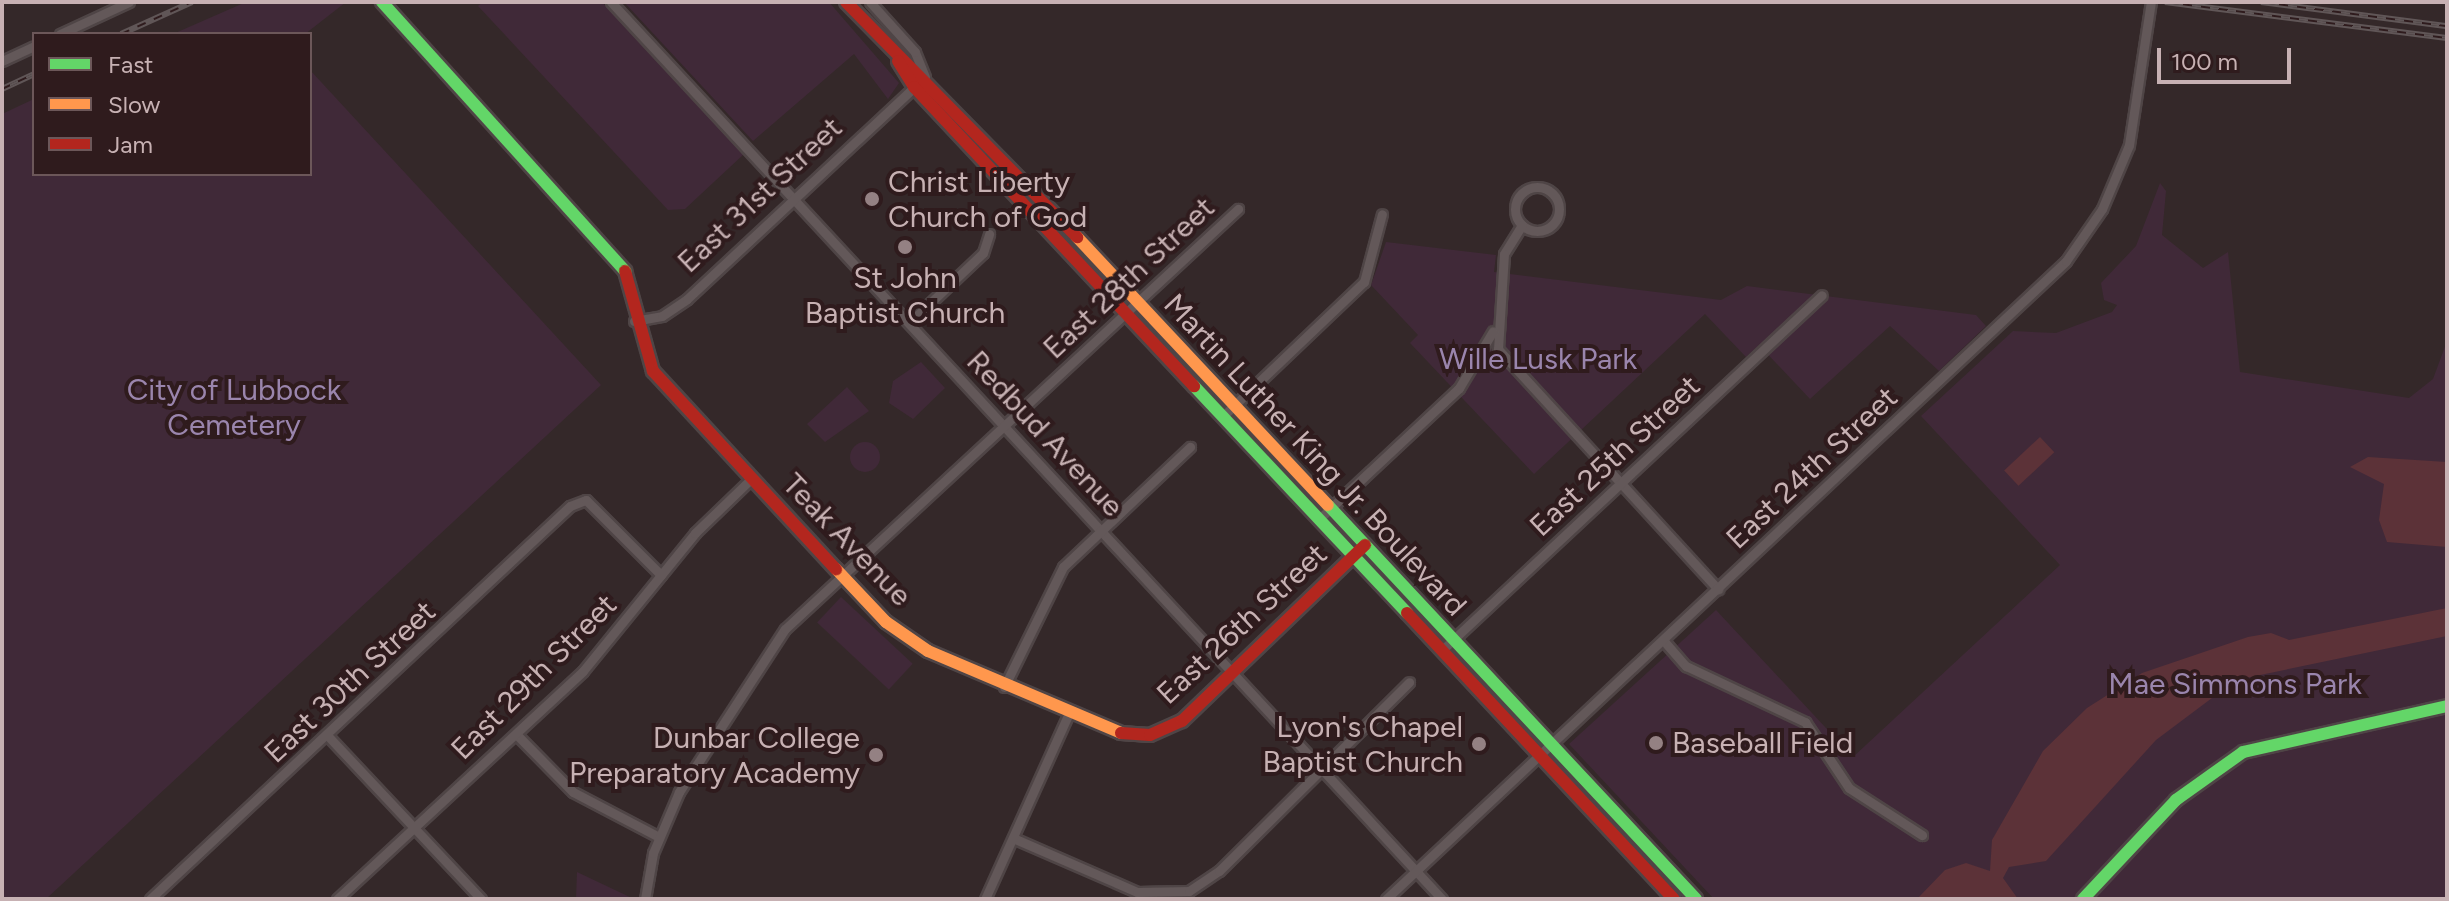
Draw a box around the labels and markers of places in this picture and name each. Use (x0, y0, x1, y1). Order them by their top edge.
place label: Christ Liberty Church of God (888, 164, 1087, 234)
marker: Christ Liberty Church of God (863, 190, 881, 208)
marker: St John Baptist Church (896, 238, 914, 256)
place label: St John Baptist Church (805, 260, 1005, 330)
place label: Lyon's Chapel Baptist Church (1262, 709, 1463, 780)
place label: Dunbar College Preparatory Academy (569, 720, 860, 790)
place label: Baseball Field (1672, 725, 1853, 761)
marker: Baseball Field (1647, 734, 1665, 752)
marker: Lyon's Chapel Baptist Church (1470, 735, 1488, 753)
marker: Dunbar College Preparatory Academy (867, 746, 885, 764)

